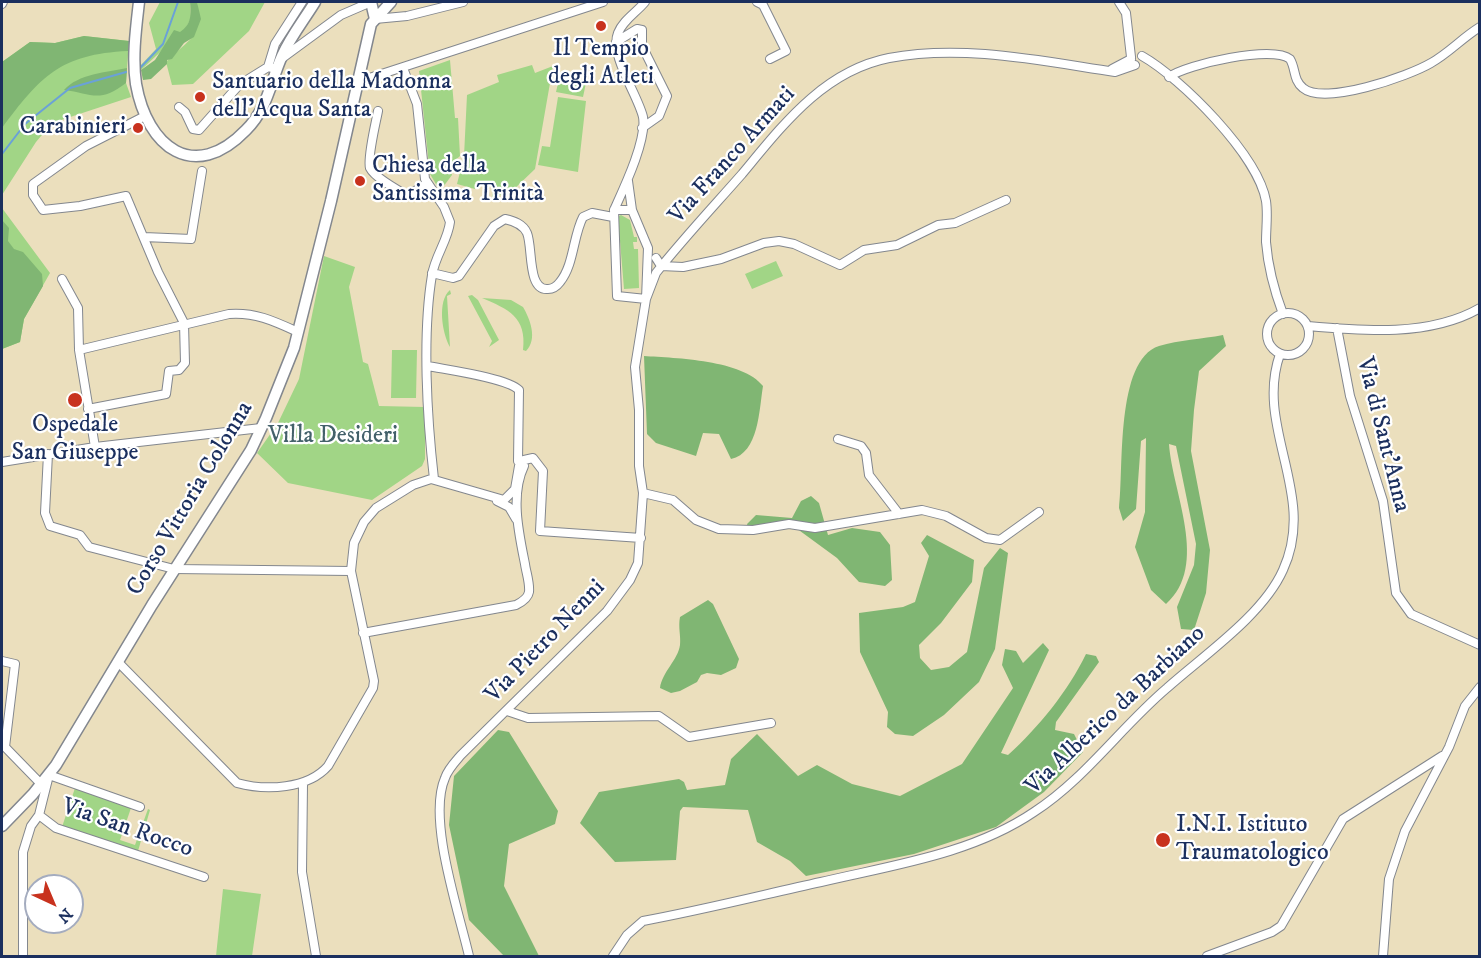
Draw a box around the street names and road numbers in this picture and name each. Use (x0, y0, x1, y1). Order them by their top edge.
street label: Via Franco Armati (664, 81, 802, 231)
street label: Via di Sant'Anna (1349, 355, 1415, 515)
street label: Corso Vittoria Colonna (122, 397, 260, 601)
street label: Via Pietro Nenni (480, 574, 612, 710)
street label: Via Alberico da Barbiano (1020, 620, 1212, 802)
street label: Via San Rocco (58, 793, 196, 865)

